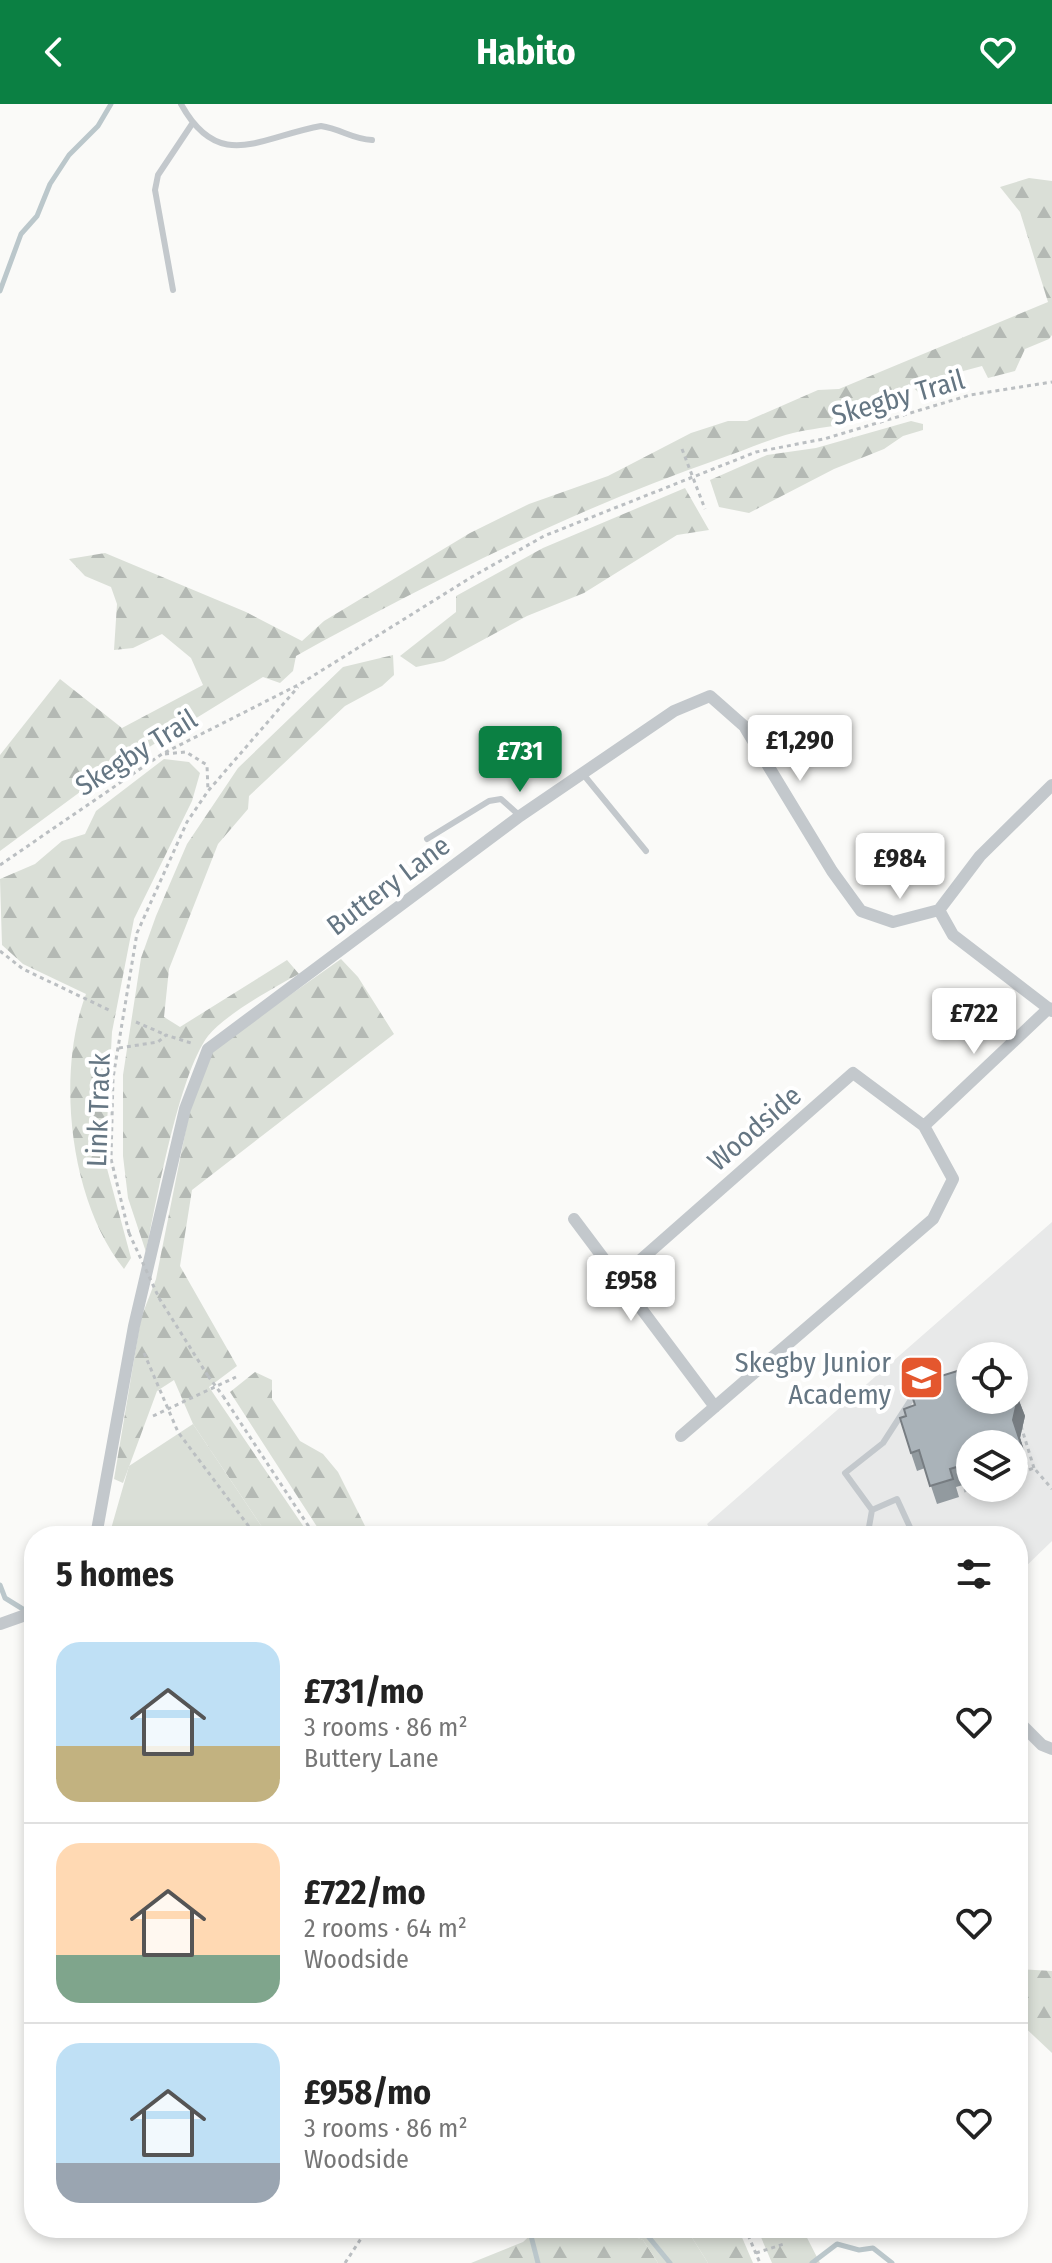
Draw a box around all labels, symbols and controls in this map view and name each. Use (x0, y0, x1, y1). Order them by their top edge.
icon: back (32, 30, 76, 74)
text: Habito (476, 30, 576, 74)
icon: heart (976, 30, 1020, 74)
street label: Skegby Trail (828, 363, 968, 432)
street label: Skegby Trail (70, 702, 203, 803)
pin: £1,290 (735, 715, 865, 783)
text: £1,290 (766, 725, 834, 756)
pin: £731 (473, 726, 567, 794)
text: £731 (497, 736, 543, 767)
street label: Buttery Lane (320, 829, 456, 942)
pin: £984 (853, 833, 947, 901)
text: £984 (874, 843, 926, 874)
pin: £722 (927, 988, 1021, 1056)
text: £722 (950, 998, 998, 1029)
street label: Link Track (80, 1052, 117, 1167)
street label: Woodside (701, 1079, 808, 1178)
pin: £958 (584, 1255, 678, 1323)
text: £958 (605, 1265, 657, 1296)
map controls (956, 1342, 1028, 1502)
button: locate (956, 1342, 1028, 1414)
place label: Skegby Junior Academy (735, 1346, 892, 1411)
school or university icon: Skegby Junior Academy (898, 1354, 946, 1402)
button: layers (956, 1430, 1028, 1502)
icon: filters (952, 1552, 996, 1596)
text: 5 homes (56, 1554, 174, 1595)
text: £731/mo (304, 1671, 424, 1712)
icon: home (120, 1674, 216, 1770)
icon: heart (952, 1700, 996, 1744)
text: 3 rooms · 86 m² (304, 1712, 468, 1743)
text: Buttery Lane (304, 1743, 439, 1774)
text: £722/mo (304, 1872, 426, 1913)
icon: home (120, 1875, 216, 1971)
icon: heart (952, 1901, 996, 1945)
text: 2 rooms · 64 m² (304, 1913, 467, 1944)
text: Woodside (304, 1944, 409, 1975)
text: £958/mo (304, 2072, 431, 2113)
icon: home (120, 2075, 216, 2171)
icon: heart (952, 2101, 996, 2145)
text: 3 rooms · 86 m² (304, 2113, 468, 2144)
text: Woodside (304, 2144, 409, 2175)

